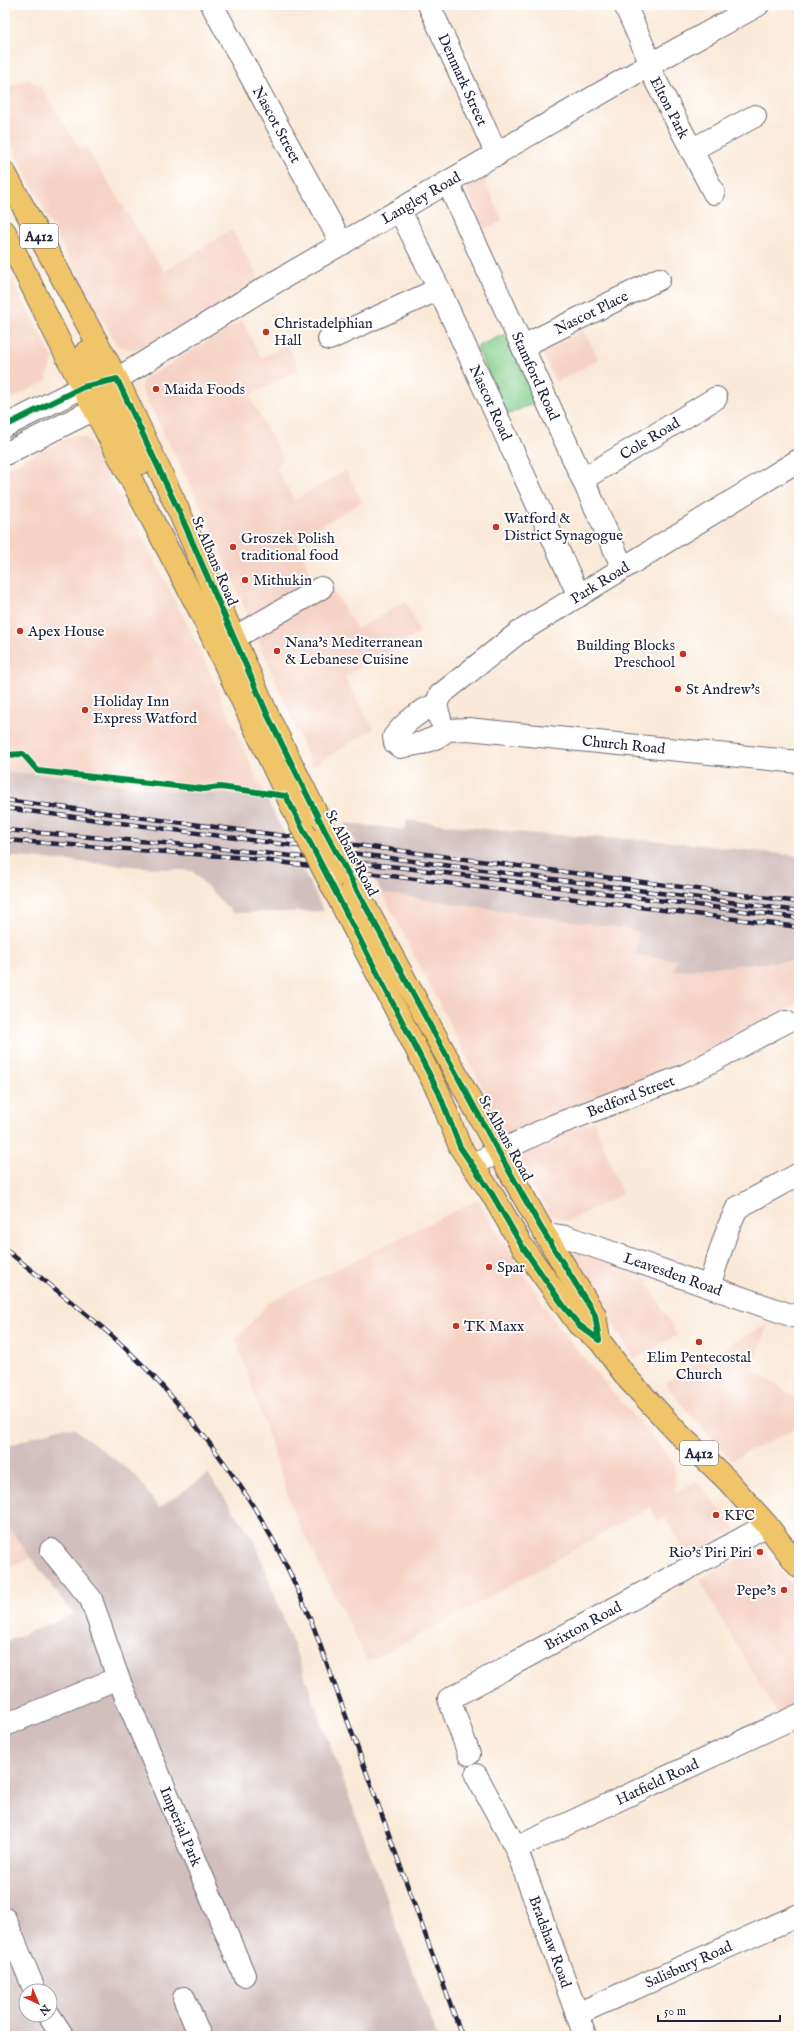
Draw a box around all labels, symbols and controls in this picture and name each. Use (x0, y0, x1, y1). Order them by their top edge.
street label: Denmark Street (433, 31, 492, 129)
street label: Elton Park (645, 74, 694, 143)
street label: Nascot Street (248, 83, 305, 166)
street label: Langley Road (378, 167, 465, 229)
road number: A412 (20, 224, 58, 248)
street label: Nascot Place (551, 287, 632, 339)
place label: Christadelphian Hall (274, 314, 373, 350)
marker: Christadelphian Hall (261, 327, 271, 337)
street label: Stamford Road (507, 329, 564, 424)
street label: Nascot Road (465, 362, 516, 445)
place label: Maida Foods (164, 380, 245, 399)
marker: Maida Foods (151, 384, 161, 394)
street label: Cole Road (616, 413, 684, 464)
place label: Watford & District Synagogue (504, 509, 623, 545)
street label: St Albans Road (187, 514, 242, 610)
marker: Watford & District Synagogue (491, 522, 501, 532)
place label: Groszek Polish traditional food (241, 529, 340, 565)
marker: Groszek Polish traditional food (228, 542, 238, 552)
street label: Park Road (567, 557, 634, 608)
place label: Mithukin (253, 571, 312, 590)
marker: Mithukin (240, 575, 250, 585)
place label: Apex House (27, 622, 104, 641)
marker: Apex House (15, 626, 25, 636)
place label: Nana's Mediterranean & Lebanese Cuisine (285, 633, 423, 669)
place label: Building Blocks Preschool (576, 636, 676, 672)
marker: Nana's Mediterranean & Lebanese Cuisine (272, 646, 282, 656)
marker: Building Blocks Preschool (678, 649, 688, 659)
place label: St Andrew's (686, 680, 760, 699)
marker: St Andrew's (673, 684, 683, 694)
place label: Holiday Inn Express Watford (93, 692, 198, 728)
marker: Holiday Inn Express Watford (80, 705, 90, 715)
street label: Church Road (581, 731, 667, 759)
street label: St Albans Road (321, 807, 383, 901)
street label: Bedford Street (584, 1071, 677, 1122)
street label: St Albans Road (474, 1092, 537, 1185)
street label: Leavesden Road (621, 1249, 725, 1301)
place label: Spar (497, 1258, 525, 1277)
marker: Spar (484, 1262, 494, 1272)
place label: TK Maxx (464, 1317, 525, 1336)
marker: TK Maxx (451, 1321, 461, 1331)
marker: Elim Pentecostal Church (694, 1337, 704, 1347)
place label: Elim Pentecostal Church (647, 1348, 752, 1384)
road number: A412 (680, 1441, 718, 1465)
place label: KFC (724, 1506, 755, 1525)
marker: KFC (711, 1510, 721, 1520)
place label: Rio's Piri Piri (668, 1543, 752, 1562)
marker: Rio's Piri Piri (755, 1547, 765, 1557)
place label: Pepe's (736, 1581, 776, 1600)
marker: Pepe's (779, 1585, 789, 1595)
street label: Brixton Road (541, 1597, 626, 1655)
street label: Hatfield Road (613, 1754, 703, 1810)
street label: Imperial Park (155, 1784, 206, 1870)
street label: Bradshaw Road (524, 1893, 576, 1991)
street label: Salisbury Road (642, 1937, 736, 1992)
north arrow (18, 1983, 58, 2023)
scale bar (658, 1997, 780, 2023)
text: N (36, 2000, 53, 2018)
text: 50 m (664, 2004, 686, 2019)

